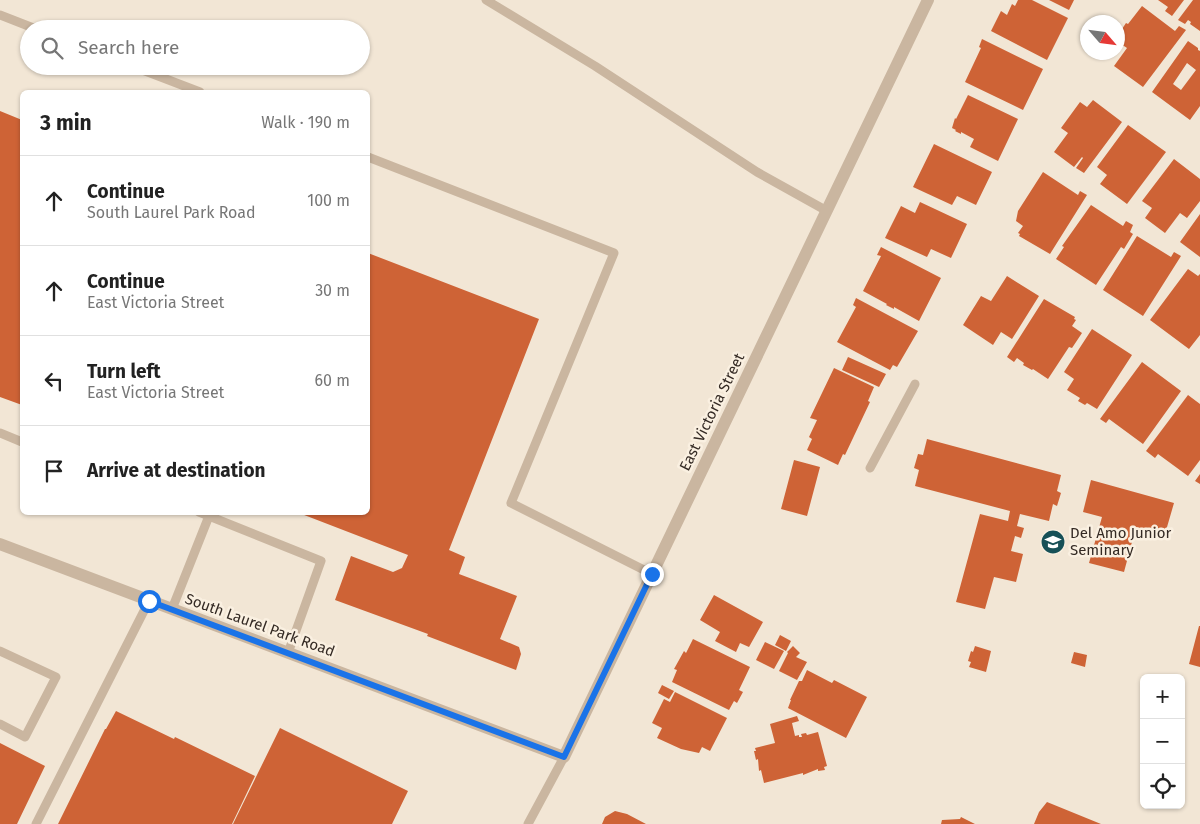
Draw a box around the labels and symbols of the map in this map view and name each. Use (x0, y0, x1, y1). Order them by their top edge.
north arrow (1080, 15, 1125, 60)
street label: East Victoria Street (676, 350, 749, 474)
place label: Del Amo Junior Seminary (1070, 524, 1171, 559)
school or university icon: Del Amo Junior Seminary (1040, 529, 1066, 555)
route end (641, 563, 664, 586)
route start (138, 590, 161, 613)
street label: South Laurel Park Road (183, 590, 337, 660)

